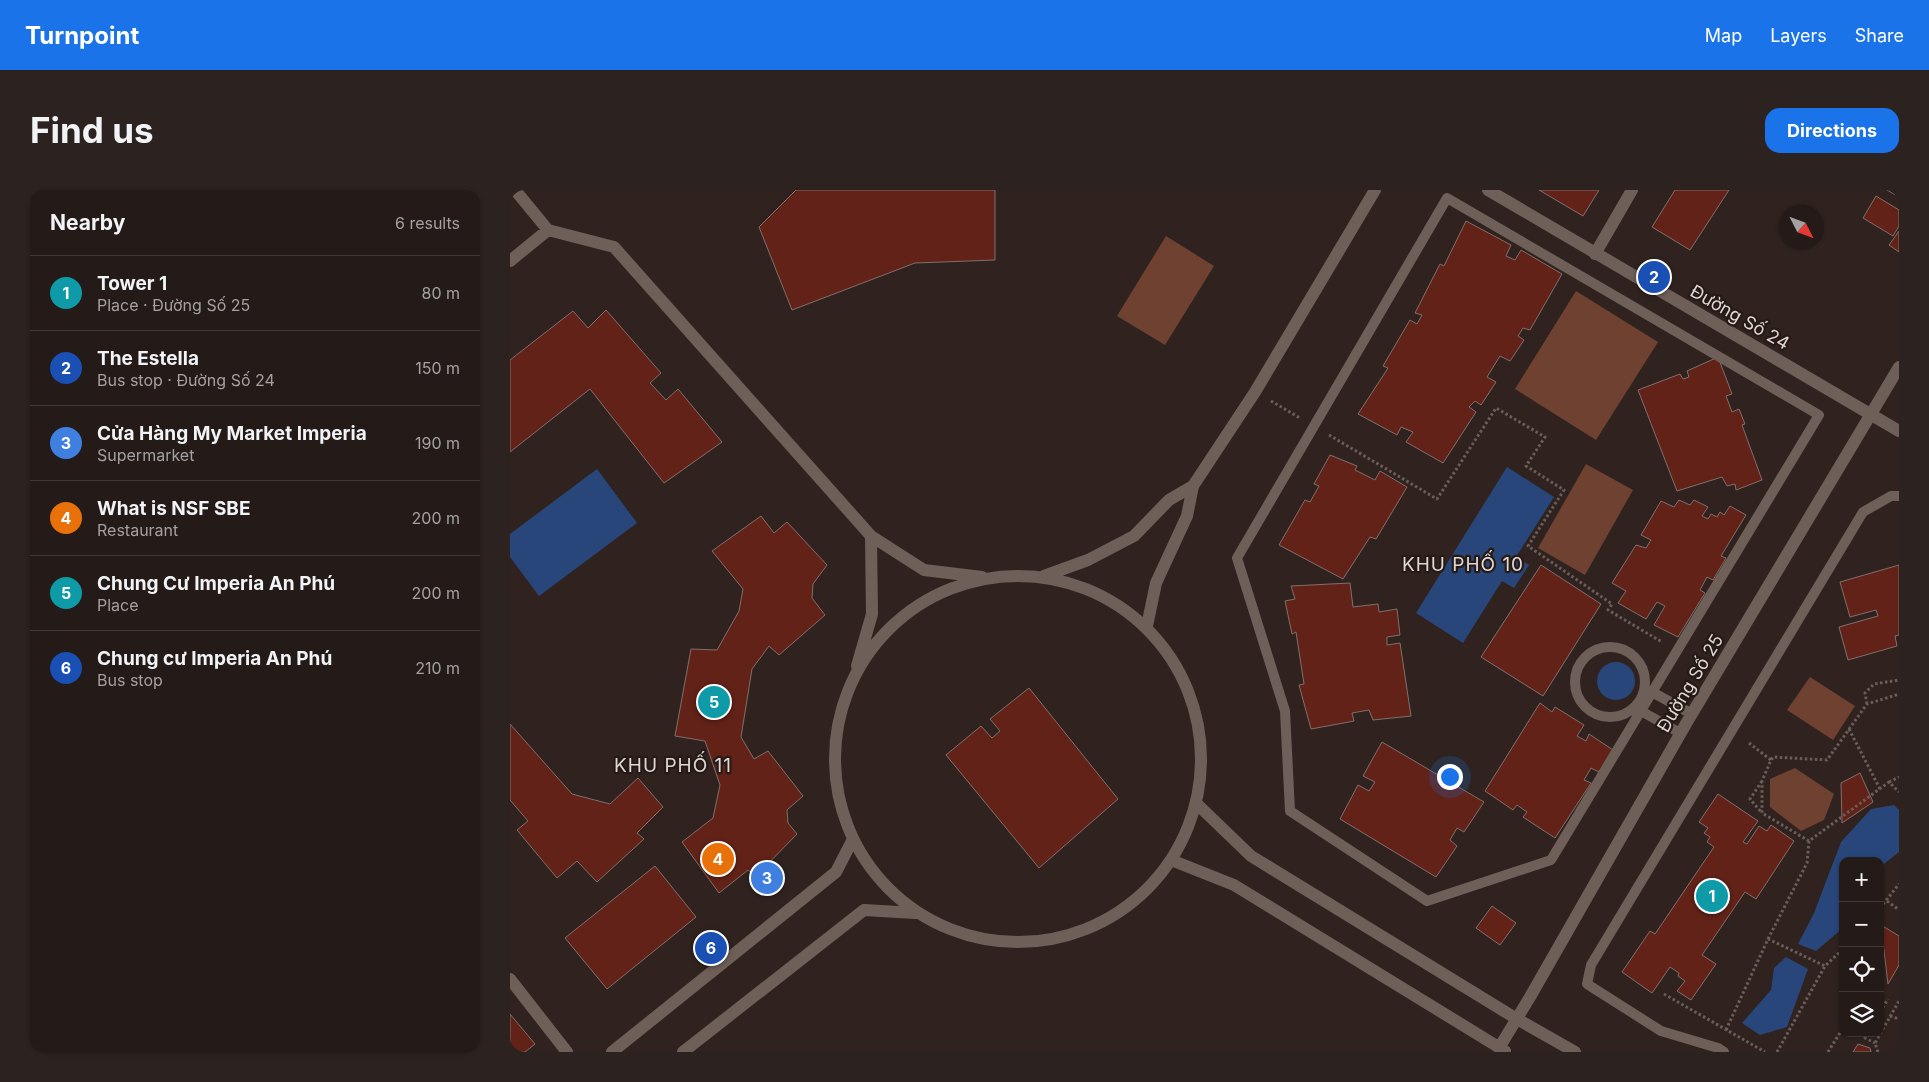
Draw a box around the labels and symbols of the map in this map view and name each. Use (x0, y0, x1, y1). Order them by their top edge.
north arrow (1779, 205, 1824, 250)
pin: 2 (1638, 258, 1670, 296)
street label: Đường Số 24 (1687, 280, 1793, 354)
district label: KHU PHỐ 10 (1402, 550, 1524, 576)
street label: Đường Số 25 (1653, 630, 1727, 736)
pin: 5 (698, 683, 730, 721)
district label: KHU PHỐ 11 (614, 751, 732, 777)
your location (1437, 764, 1463, 790)
pin: 4 (702, 840, 734, 878)
pin: 3 (751, 859, 783, 897)
pin: 1 (1696, 877, 1728, 915)
pin: 6 (695, 929, 727, 967)

